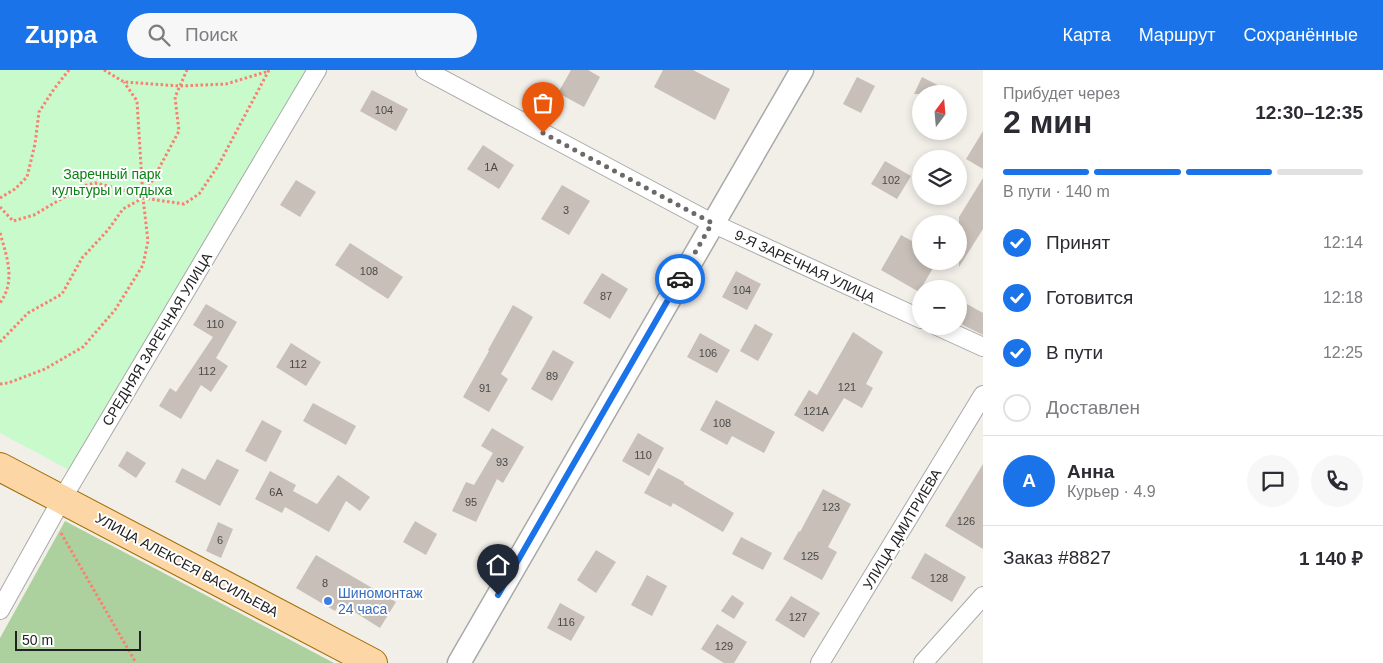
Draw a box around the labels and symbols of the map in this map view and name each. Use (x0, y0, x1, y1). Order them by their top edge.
pin (522, 82, 564, 133)
north arrow (912, 85, 968, 140)
house number: 104 (375, 104, 393, 116)
house number: 1А (484, 161, 498, 173)
park label: Заречный парк культуры и отдыха (52, 166, 172, 198)
house number: 102 (882, 174, 900, 186)
house number: 3 (563, 204, 569, 216)
street label: 9-Я ЗАРЕЧНАЯ УЛИЦА (732, 226, 878, 306)
street label: СРЕДНЯЯ ЗАРЕЧНАЯ УЛИЦА (99, 249, 215, 428)
courier (655, 254, 705, 304)
house number: 108 (360, 265, 378, 277)
house number: 104 (733, 284, 751, 296)
house number: 87 (600, 290, 612, 302)
house number: 110 (206, 318, 224, 330)
house number: 106 (699, 347, 717, 359)
house number: 112 (289, 358, 307, 370)
house number: 112 (198, 365, 216, 377)
house number: 89 (546, 370, 558, 382)
house number: 121 (838, 381, 856, 393)
house number: 91 (479, 382, 491, 394)
house number: 121А (803, 405, 830, 417)
house number: 108 (713, 417, 731, 429)
house number: 110 (634, 449, 652, 461)
house number: 93 (496, 456, 508, 468)
street label: УЛИЦА ДМИТРИЕВА (860, 465, 945, 592)
house number: 6А (269, 486, 283, 498)
house number: 95 (465, 496, 477, 508)
house number: 123 (822, 501, 840, 513)
street label: УЛИЦА АЛЕКСЕЯ ВАСИЛЬЕВА (93, 510, 282, 620)
house number: 126 (957, 515, 975, 527)
house number: 6 (217, 534, 223, 546)
pin (477, 544, 519, 595)
house number: 125 (801, 550, 819, 562)
house number: 128 (930, 572, 948, 584)
house number: 8 (322, 577, 328, 589)
place label: Шиномонтаж 24 часа (338, 585, 423, 617)
marker: Шиномонтаж 24 часа (322, 595, 334, 607)
house number: 127 (789, 611, 807, 623)
house number: 116 (557, 616, 575, 628)
scale bar (15, 628, 141, 651)
house number: 129 (715, 640, 733, 652)

